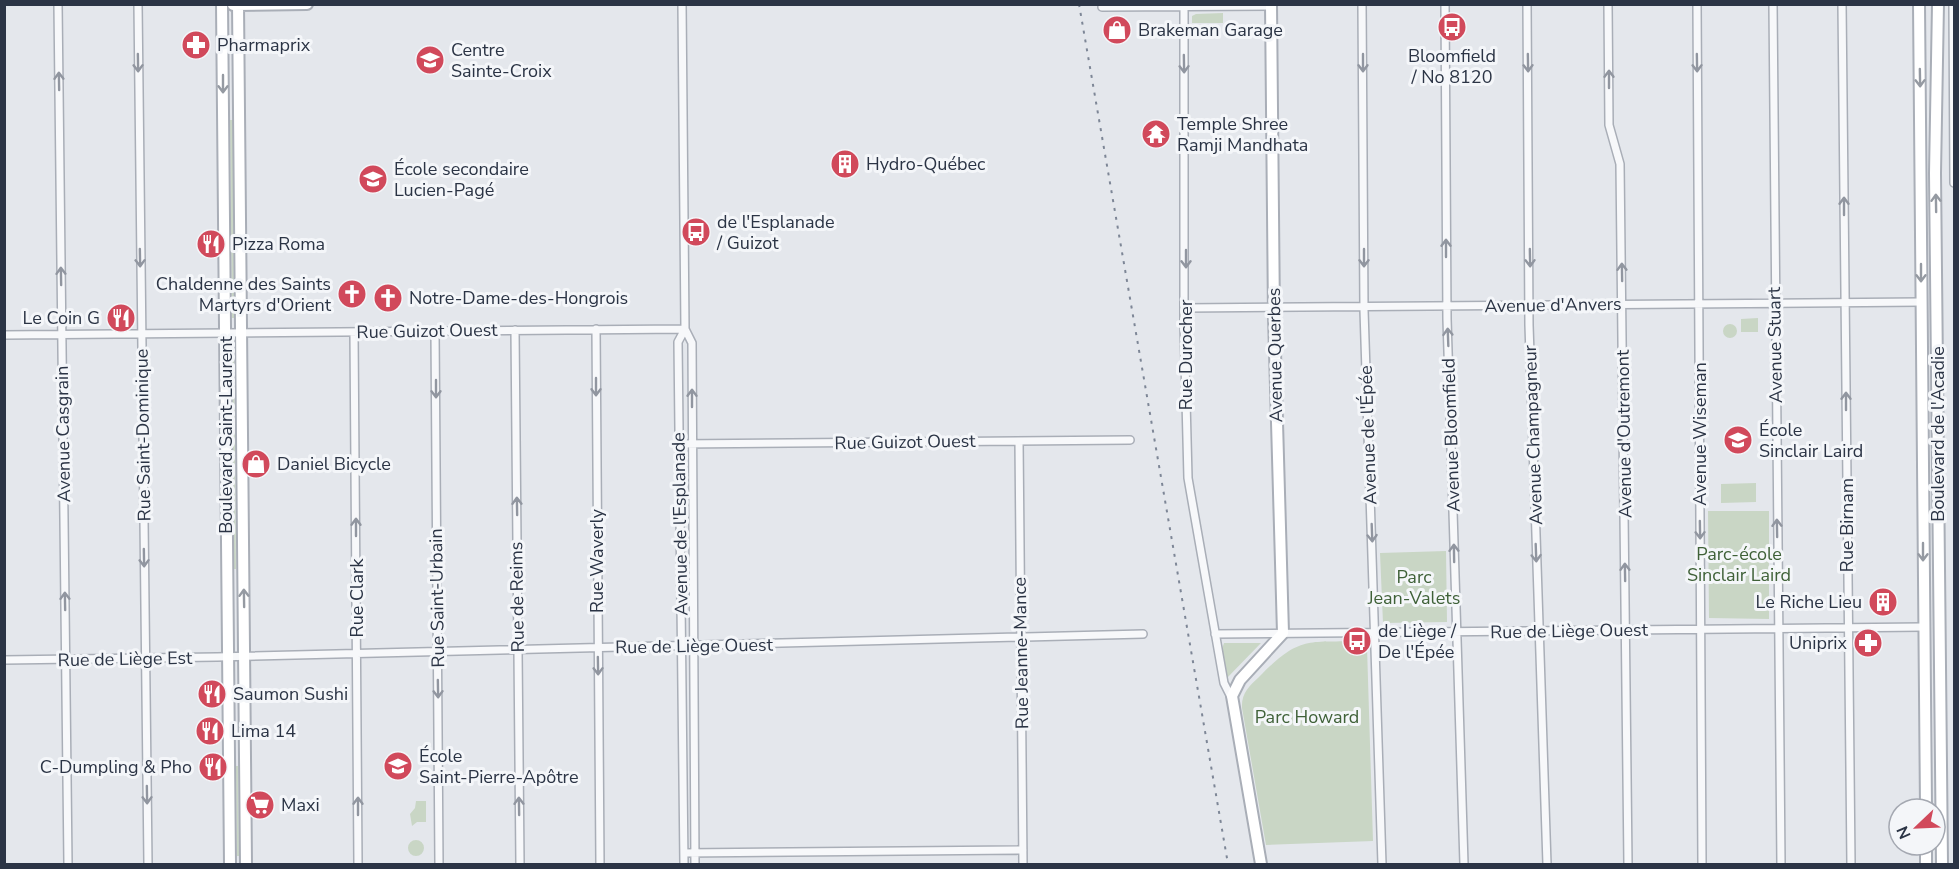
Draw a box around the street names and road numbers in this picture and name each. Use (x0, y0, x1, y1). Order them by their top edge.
street label: Avenue Stuart (1762, 286, 1788, 403)
street label: Avenue Querbes (1262, 288, 1288, 422)
street label: Avenue d'Anvers (1484, 292, 1622, 318)
street label: Rue Durocher (1174, 299, 1198, 410)
street label: Rue Guizot Ouest (356, 318, 498, 344)
street label: Boulevard Saint-Laurent (214, 335, 238, 534)
street label: Avenue Champagneur (1518, 344, 1548, 525)
street label: Boulevard de l'Acadie (1926, 346, 1950, 522)
street label: Rue Saint-Dominique (129, 348, 157, 522)
street label: Avenue d'Outremont (1611, 349, 1637, 518)
street label: Avenue Bloomfield (1436, 358, 1466, 512)
street label: Avenue Wiseman (1688, 362, 1712, 506)
street label: Avenue Casgrain (50, 365, 76, 503)
street label: Avenue de l'Épée (1354, 365, 1382, 505)
street label: Rue Guizot Ouest (834, 429, 976, 455)
street label: Avenue de l'Esplanade (666, 432, 694, 616)
street label: Rue Birnam (1835, 478, 1859, 572)
street label: Rue Waverly (585, 508, 609, 613)
street label: Rue Saint-Urbain (424, 528, 450, 668)
street label: Rue de Reims (504, 541, 530, 653)
street label: Rue Clark (345, 558, 369, 637)
street label: Rue Jeanne-Mance (1008, 577, 1034, 729)
street label: Rue de Liège Ouest (1490, 618, 1649, 644)
street label: Rue de Liège Ouest (615, 633, 774, 659)
street label: Rue de Liège Est (58, 646, 193, 672)

